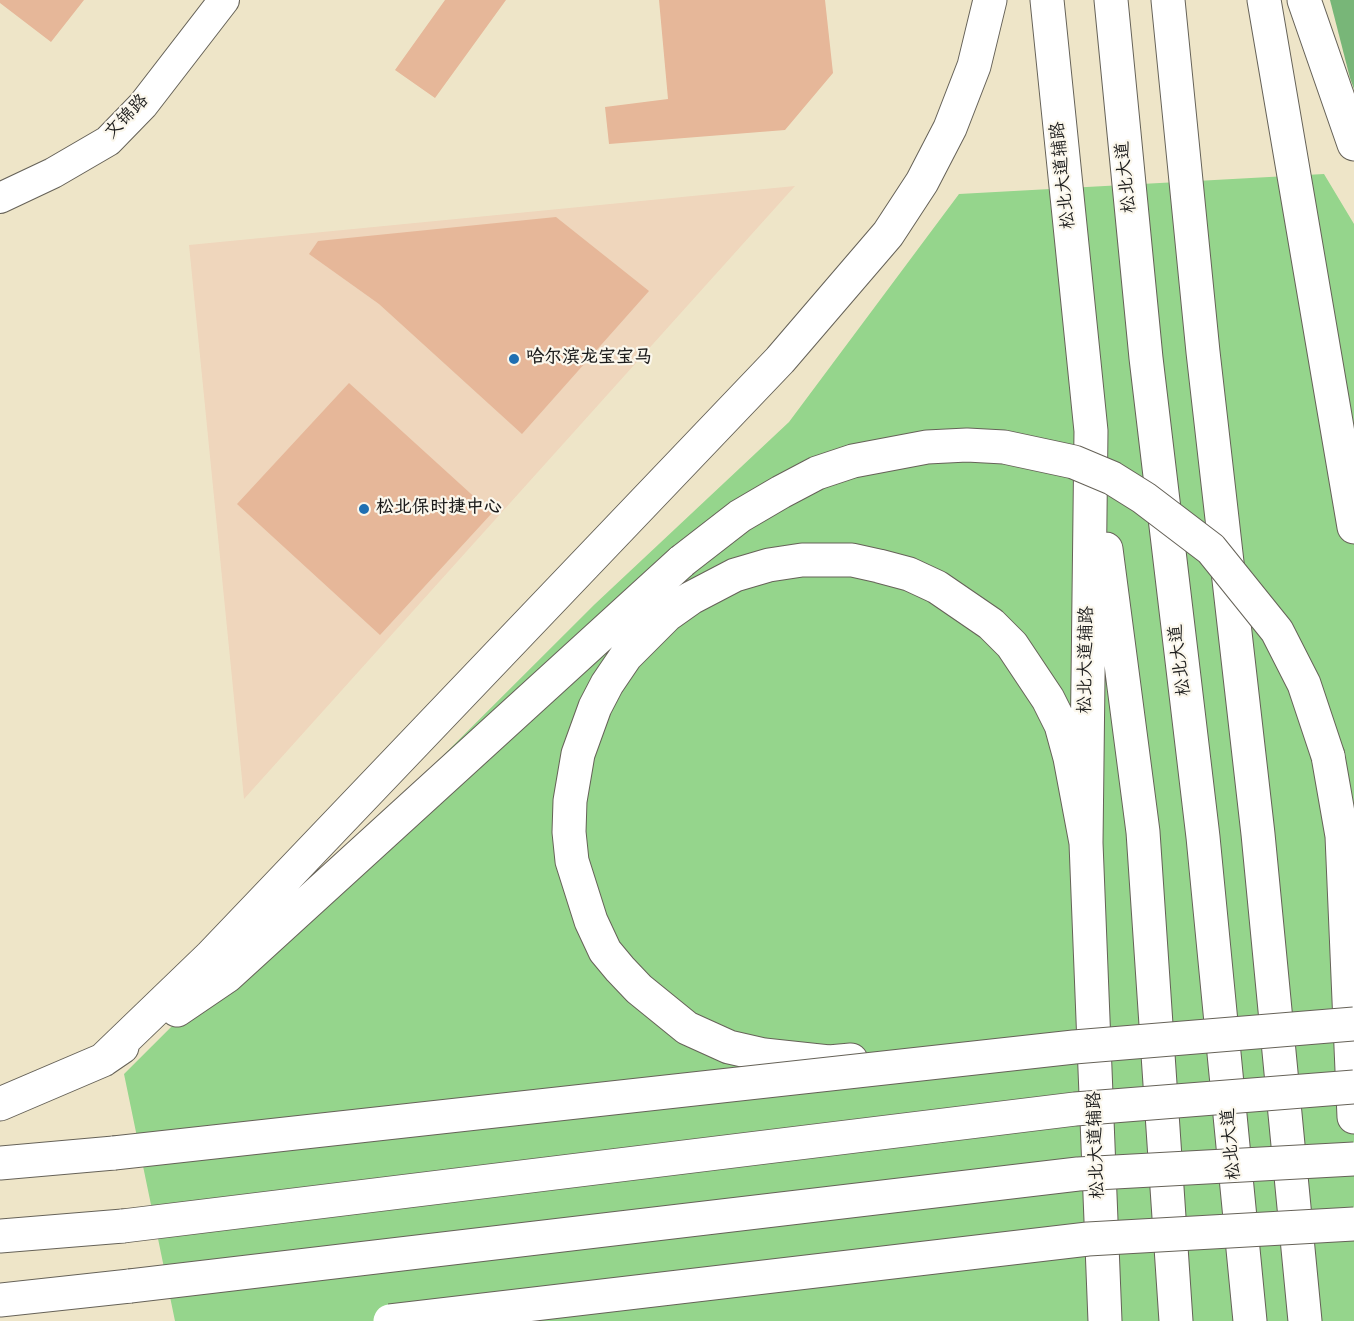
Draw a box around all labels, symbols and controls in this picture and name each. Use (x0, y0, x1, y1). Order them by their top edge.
street label: 文锦路 (101, 91, 155, 145)
street label: 松北大道辅路 (1049, 120, 1081, 230)
street label: 松北大道 (1113, 140, 1143, 214)
place label: 哈尔滨龙宝宝马 (526, 348, 652, 370)
marker: 哈尔滨龙宝宝马 (507, 352, 521, 366)
place label: 松北保时捷中心 (376, 498, 502, 520)
marker: 松北保时捷中心 (357, 502, 371, 516)
street label: 松北大道辅路 (1076, 606, 1100, 714)
street label: 松北大道 (1167, 623, 1197, 697)
street label: 松北大道辅路 (1085, 1091, 1111, 1199)
street label: 松北大道 (1219, 1107, 1247, 1181)

